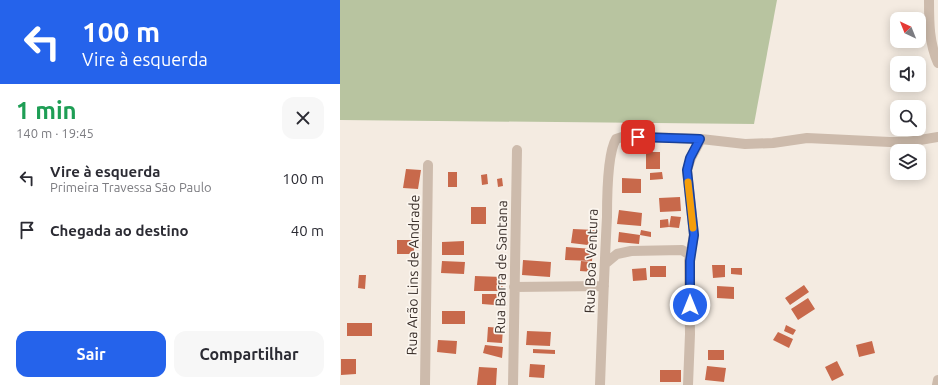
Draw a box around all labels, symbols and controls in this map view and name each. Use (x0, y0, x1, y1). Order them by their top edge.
north arrow (890, 12, 926, 48)
map controls (890, 12, 926, 180)
icon: left (16, 16, 68, 68)
text: 100 m (82, 16, 160, 47)
text: Vire à esquerda (82, 49, 208, 69)
button: sound (890, 56, 926, 92)
text: 1 min (16, 97, 77, 124)
button: close (282, 97, 324, 139)
button: search (890, 100, 926, 136)
pin (621, 120, 655, 154)
text: 140 m · 19:45 (16, 126, 94, 140)
icon: arrive (627, 126, 649, 148)
button: layers (890, 144, 926, 180)
text: Vire à esquerda (50, 163, 160, 180)
icon: left (16, 167, 38, 189)
text: 100 m (282, 170, 324, 187)
text: Primeira Travessa São Paulo (50, 180, 212, 194)
street label: Rua Arão Lins de Andrade (404, 195, 422, 355)
street label: Rua Barra de Santana (492, 200, 510, 334)
street label: Rua Boa Ventura (581, 208, 601, 314)
icon: arrive (16, 219, 38, 241)
text: Chegada ao destino (50, 222, 189, 239)
text: 40 m (291, 222, 324, 239)
position arrow (669, 284, 711, 326)
button: Sair (16, 331, 166, 377)
button: Compartilhar (174, 331, 324, 377)

